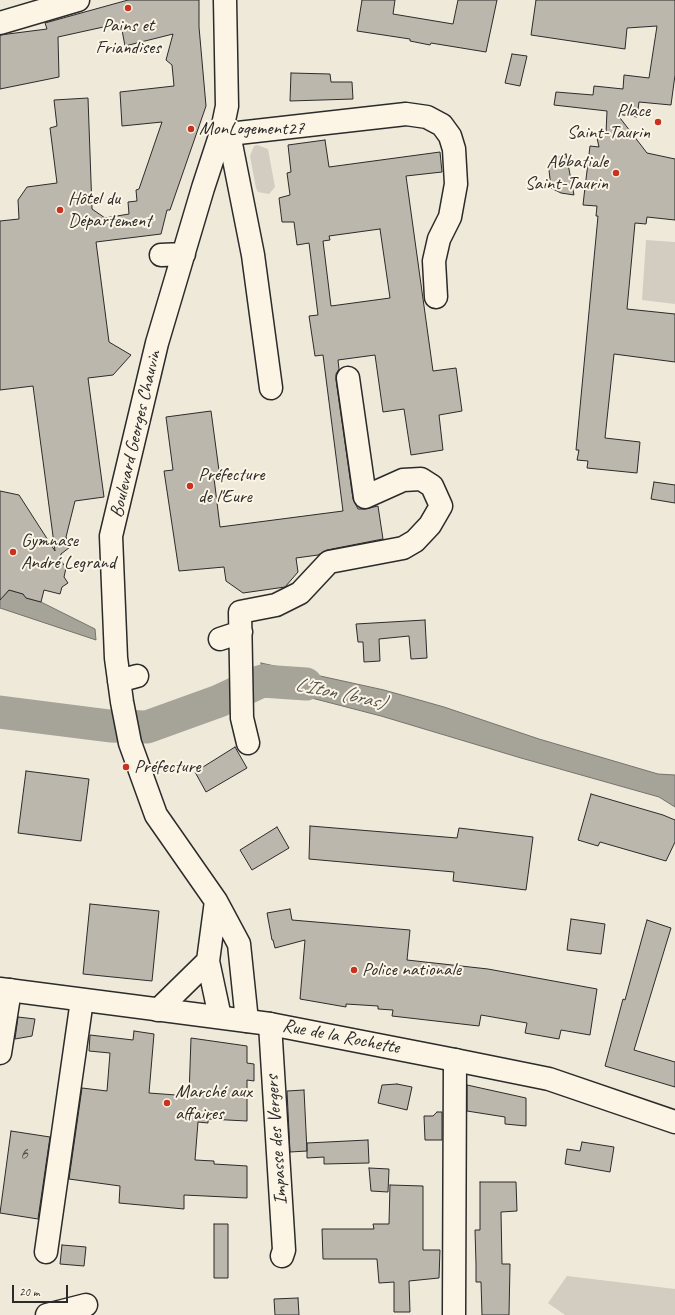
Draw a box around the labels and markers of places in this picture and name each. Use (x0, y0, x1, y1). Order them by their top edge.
marker: Pains et Friandises (123, 3, 133, 13)
place label: Pains et Friandises (95, 15, 161, 59)
place label: Place Saint-Taurin (567, 100, 650, 144)
marker: Place Saint-Taurin (653, 117, 663, 127)
place label: MonLogement27 (199, 118, 304, 140)
marker: MonLogement27 (186, 124, 196, 134)
place label: Abbatiale Saint-Taurin (525, 151, 608, 195)
marker: Abbatiale Saint-Taurin (611, 168, 621, 178)
place label: Hôtel du Département (68, 188, 152, 232)
marker: Hôtel du Département (55, 205, 65, 215)
place label: Préfecture de l'Eure (198, 464, 265, 508)
marker: Préfecture de l'Eure (185, 481, 195, 491)
place label: Gymnase André Legrand (21, 530, 115, 574)
marker: Gymnase André Legrand (8, 547, 18, 557)
place label: Préfecture (134, 756, 201, 778)
marker: Préfecture (121, 762, 131, 772)
place label: Police nationale (362, 959, 461, 981)
marker: Police nationale (349, 965, 359, 975)
place label: Marché aux affaires (175, 1081, 252, 1125)
marker: Marché aux affaires (162, 1098, 172, 1108)

